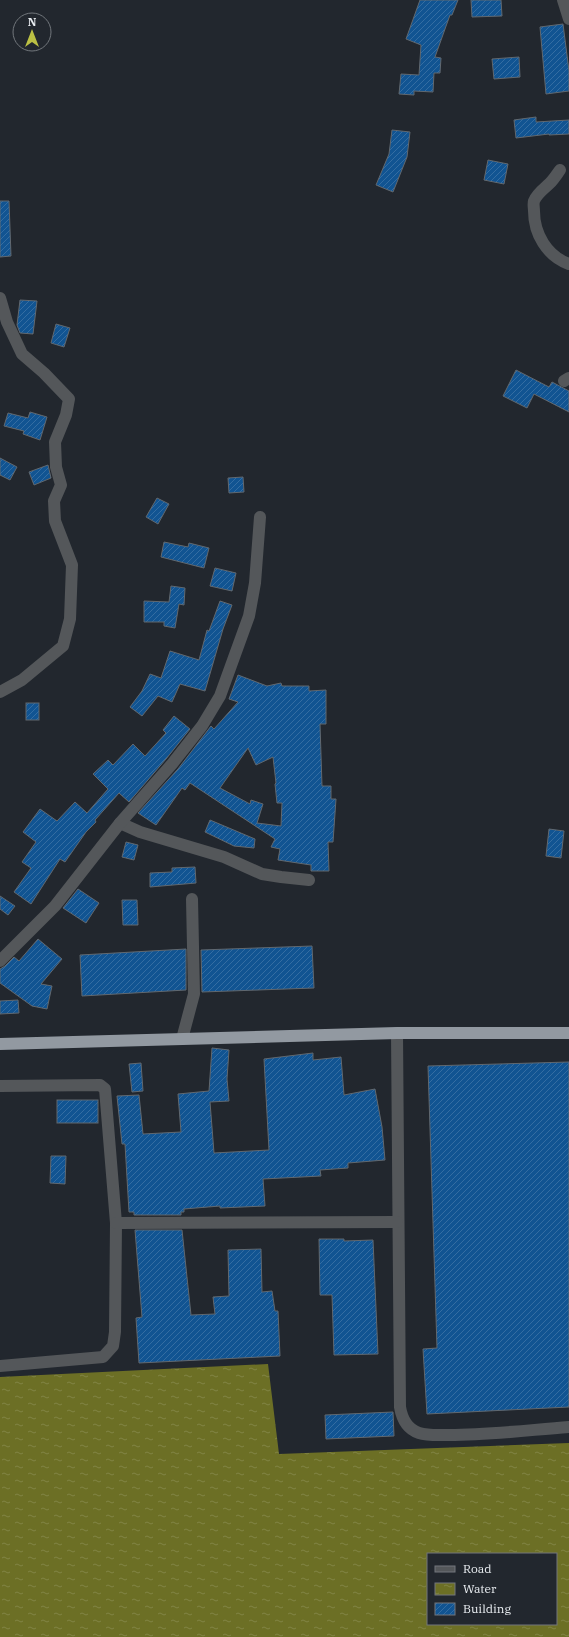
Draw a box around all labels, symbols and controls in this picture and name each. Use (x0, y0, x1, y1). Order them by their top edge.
north arrow (12, 12, 52, 52)
text: N (28, 15, 37, 29)
legend (427, 1553, 557, 1625)
text: Road (463, 1561, 492, 1576)
text: Water (463, 1581, 497, 1596)
text: Building (463, 1601, 511, 1616)

